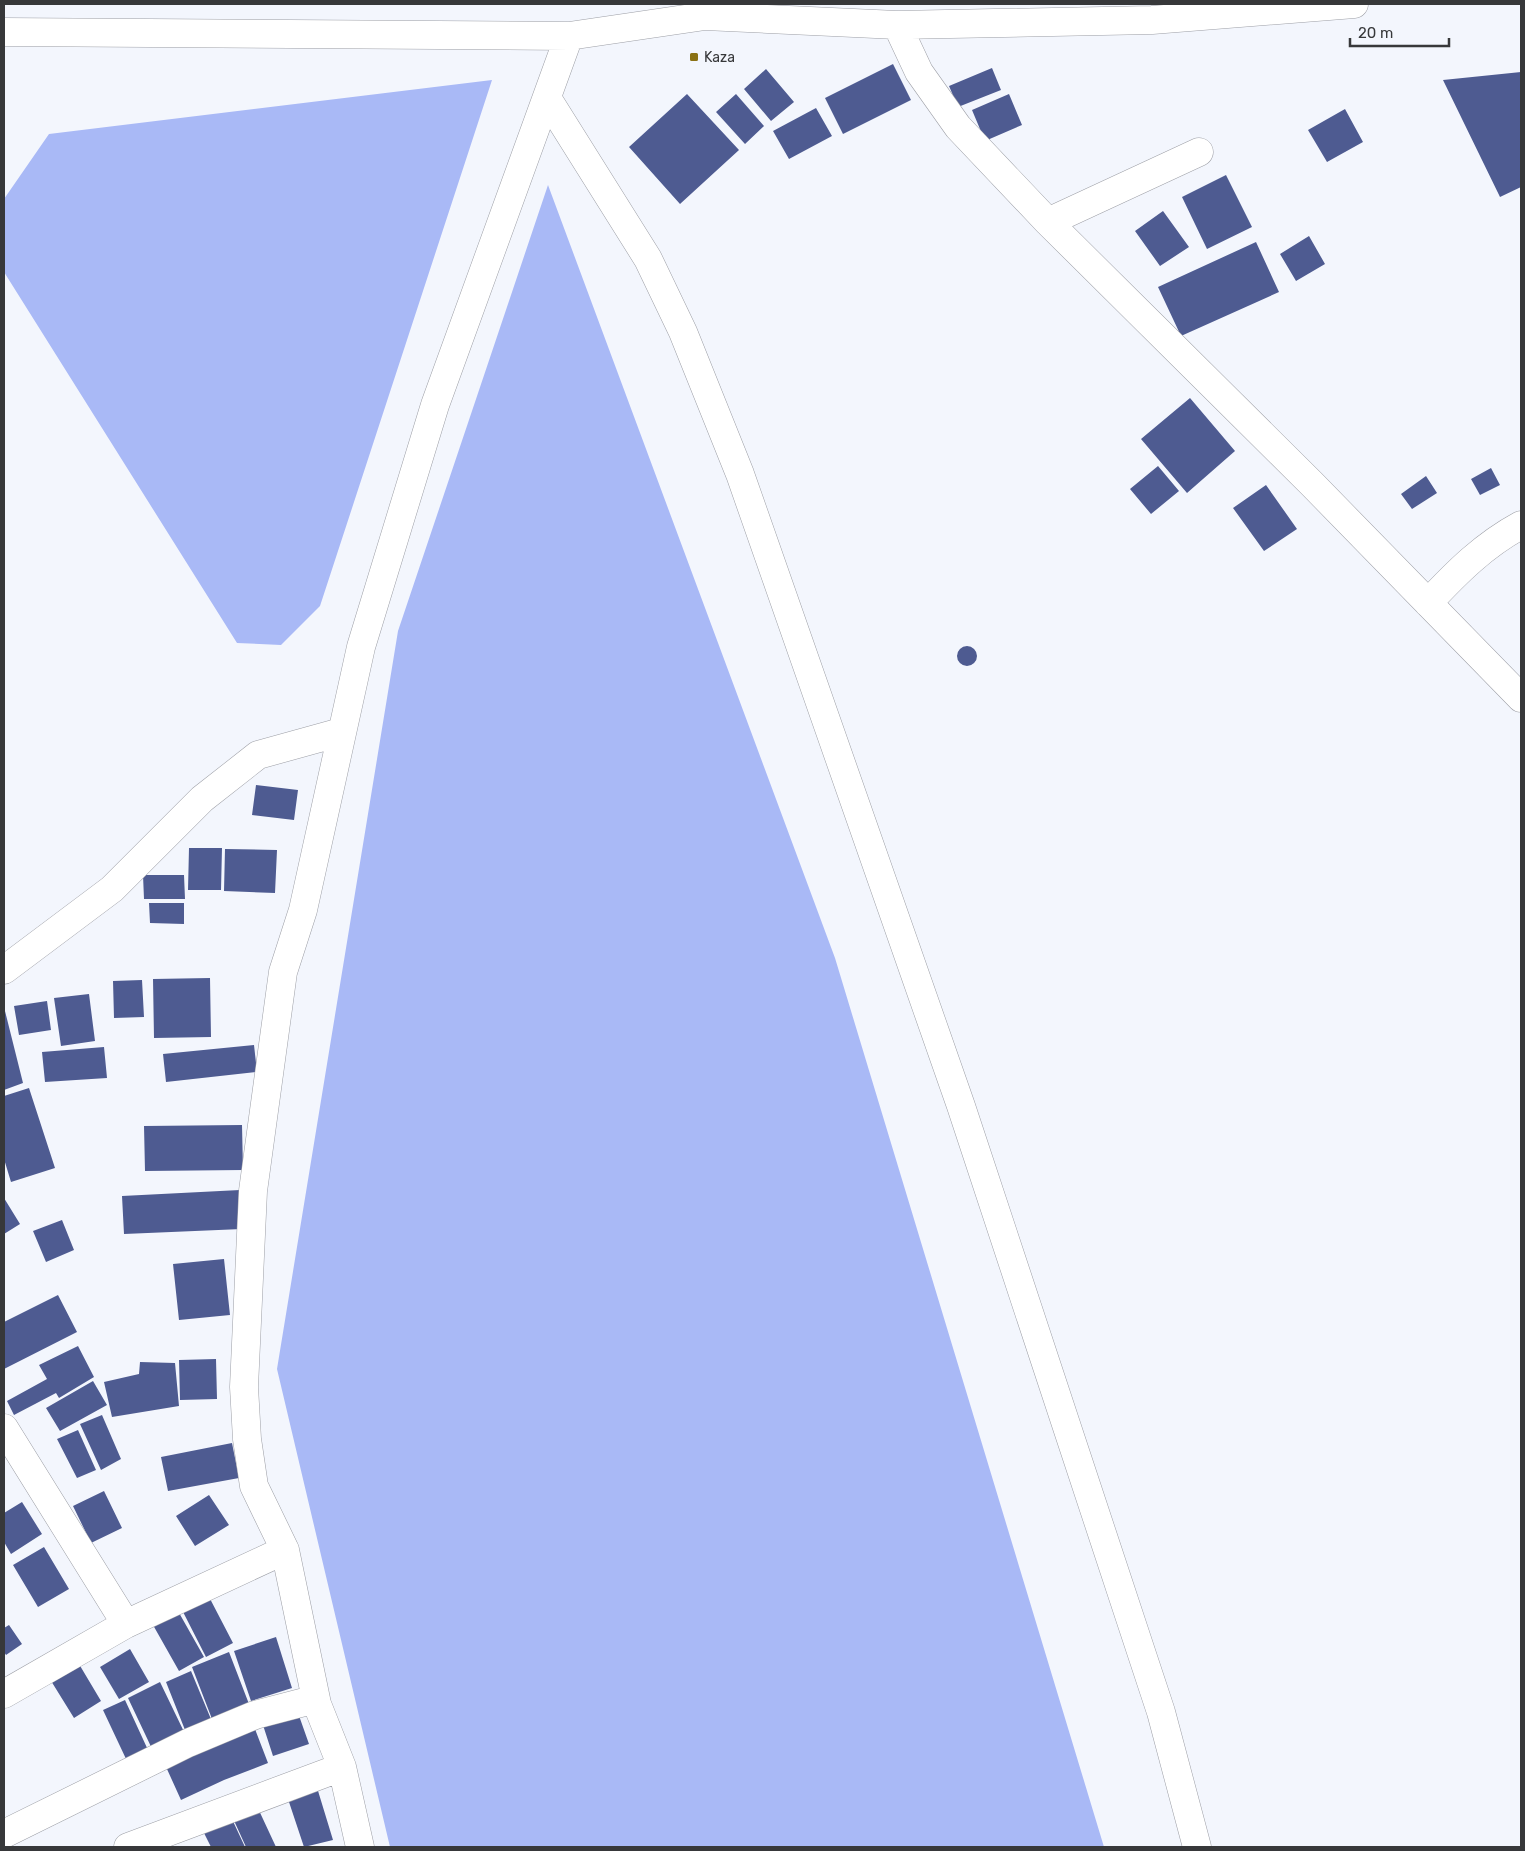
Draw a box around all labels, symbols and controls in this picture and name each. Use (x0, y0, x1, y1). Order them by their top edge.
scale bar (1350, 15, 1449, 47)
text: 20 m (1358, 24, 1393, 42)
place label: Kaza (704, 49, 735, 66)
marker: Kaza (688, 51, 700, 63)

